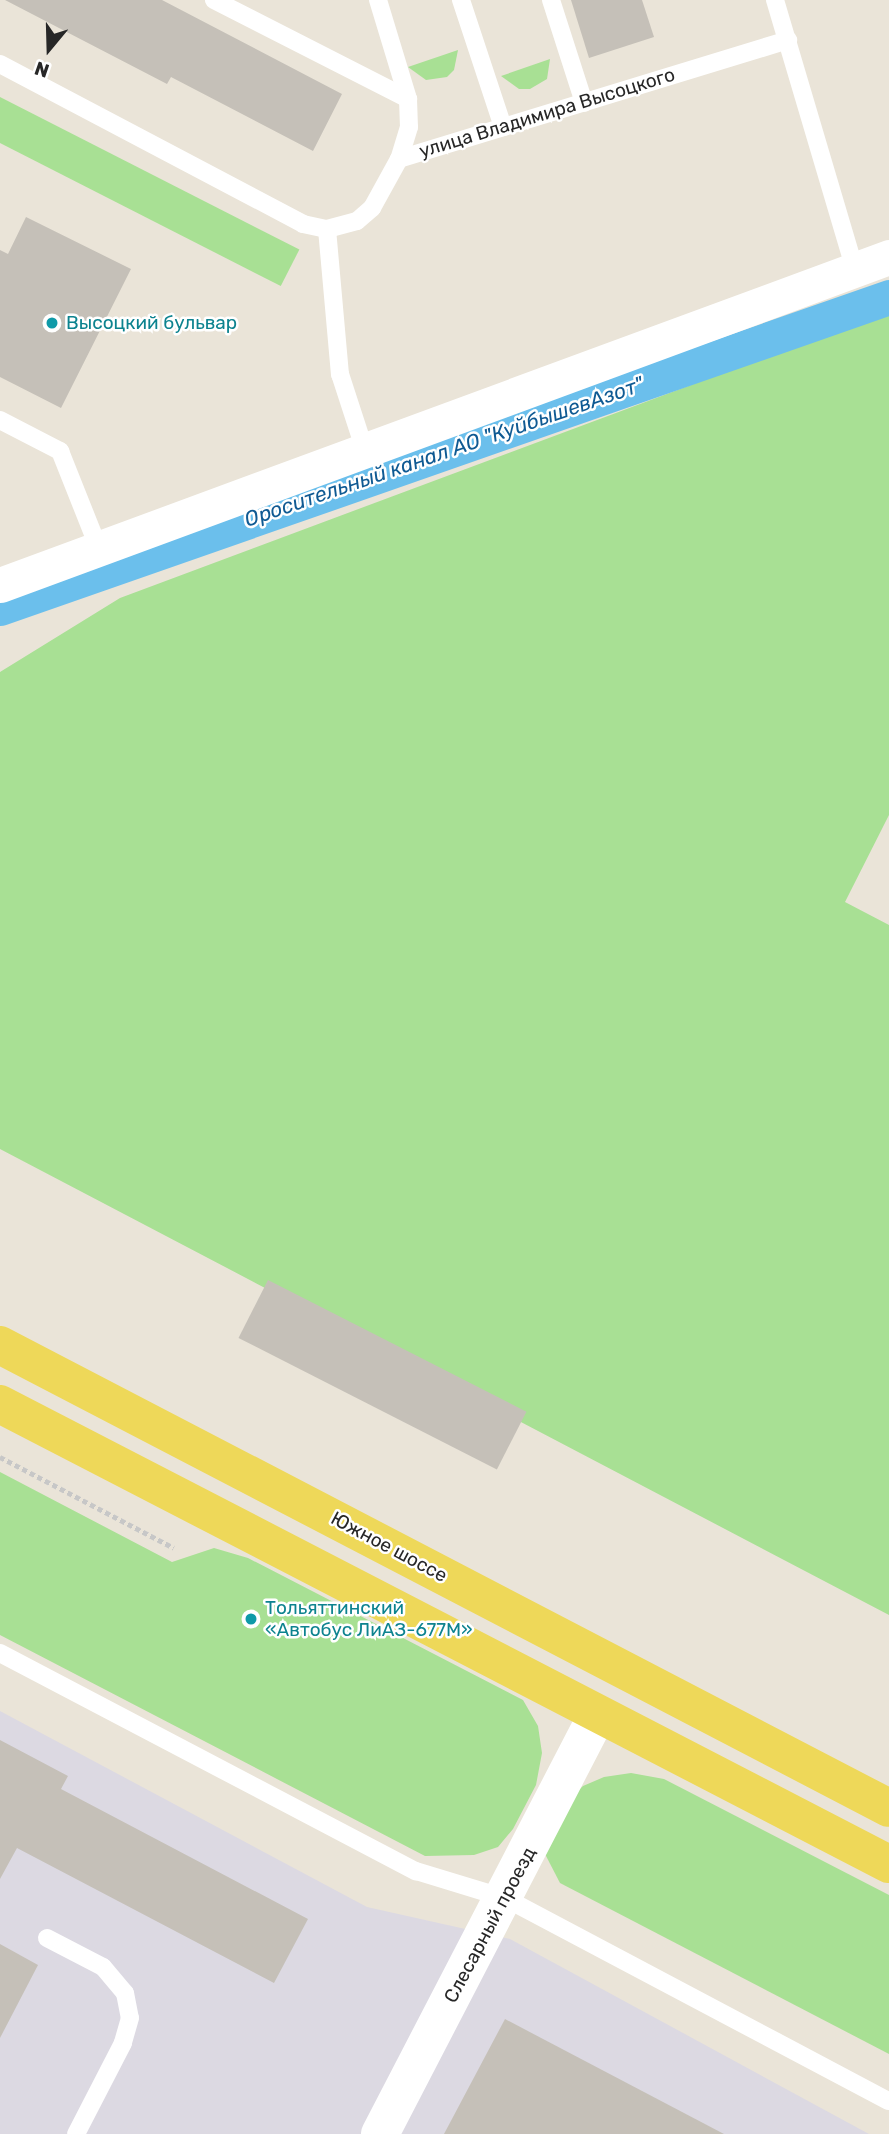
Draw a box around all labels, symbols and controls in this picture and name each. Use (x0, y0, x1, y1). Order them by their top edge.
north arrow (14, 14, 84, 84)
text: N (32, 56, 52, 82)
street label: улица Владимира Высоцкого (416, 63, 678, 163)
place label: Высоцкий бульвар (66, 312, 237, 334)
marker: Высоцкий бульвар (44, 315, 60, 331)
water label: Оросительный канал АО "КуйбышевАзот" (241, 372, 647, 532)
street label: Южное шоссе (327, 1507, 451, 1587)
place label: Тольяттинский «Автобус ЛиАЗ-677М» (265, 1597, 473, 1641)
marker: Тольяттинский «Автобус ЛиАЗ-677М» (243, 1611, 259, 1627)
street label: Слесарный проезд (439, 1843, 541, 2007)

